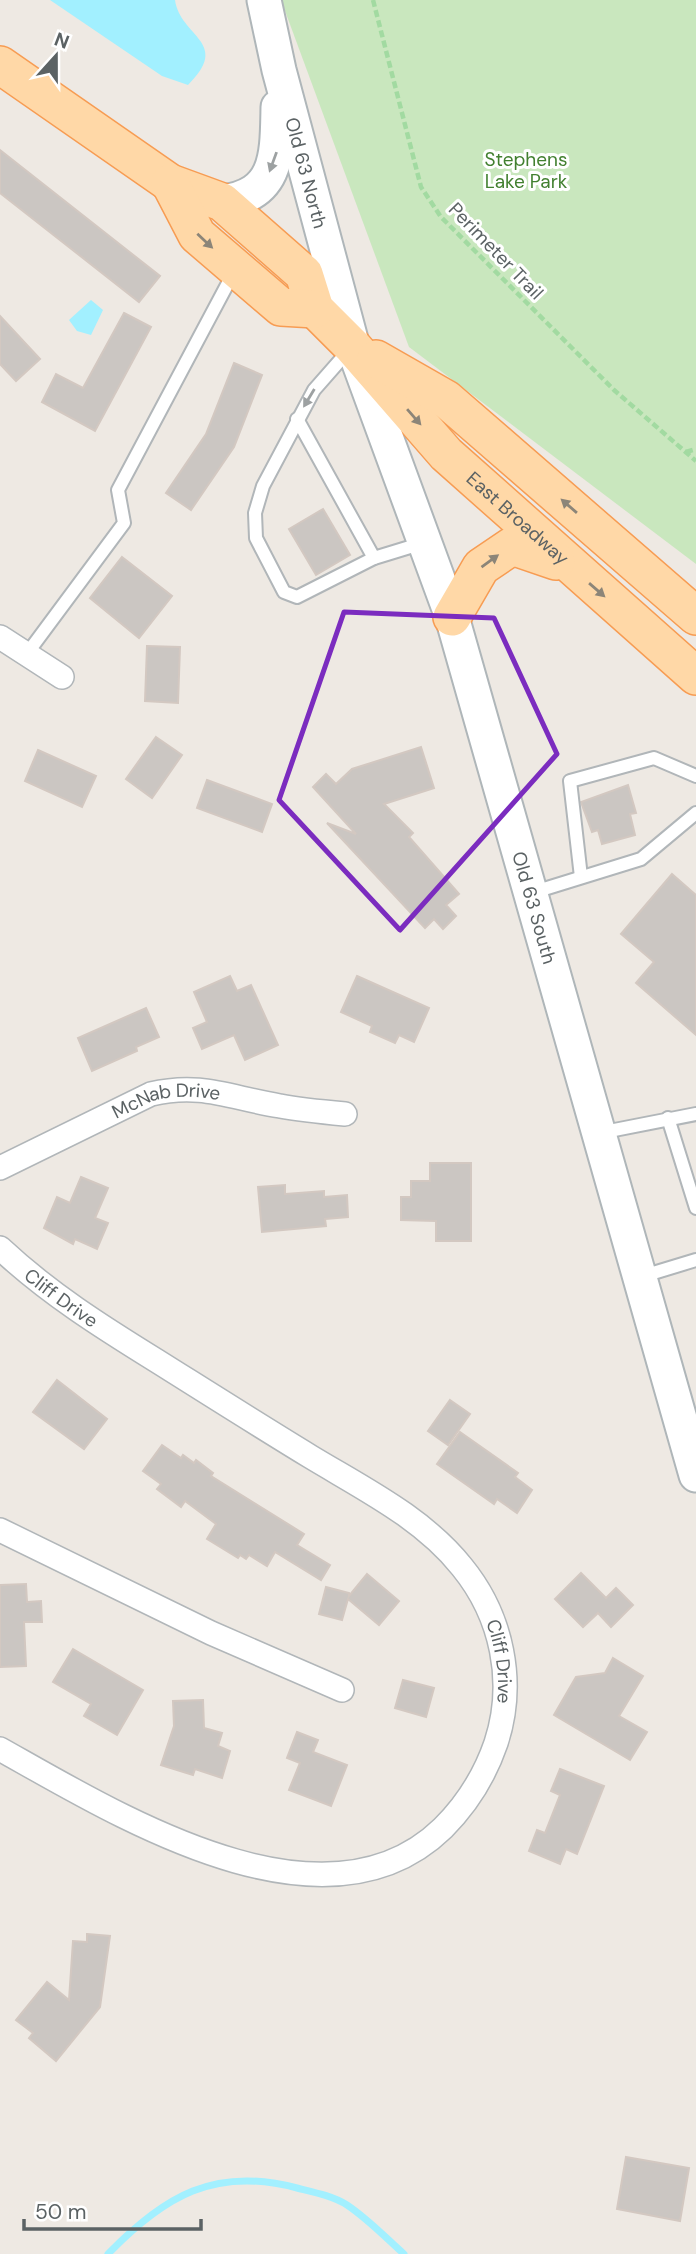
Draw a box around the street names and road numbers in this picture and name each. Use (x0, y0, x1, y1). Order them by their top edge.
street label: Old 63 North (280, 114, 333, 231)
street label: Perimeter Trail (443, 197, 549, 305)
street label: East Broadway (461, 466, 575, 571)
street label: Old 63 South (507, 848, 562, 967)
street label: McNab Drive (107, 1077, 223, 1124)
street label: Cliff Drive (19, 1262, 103, 1333)
street label: Cliff Drive (481, 1616, 518, 1704)

